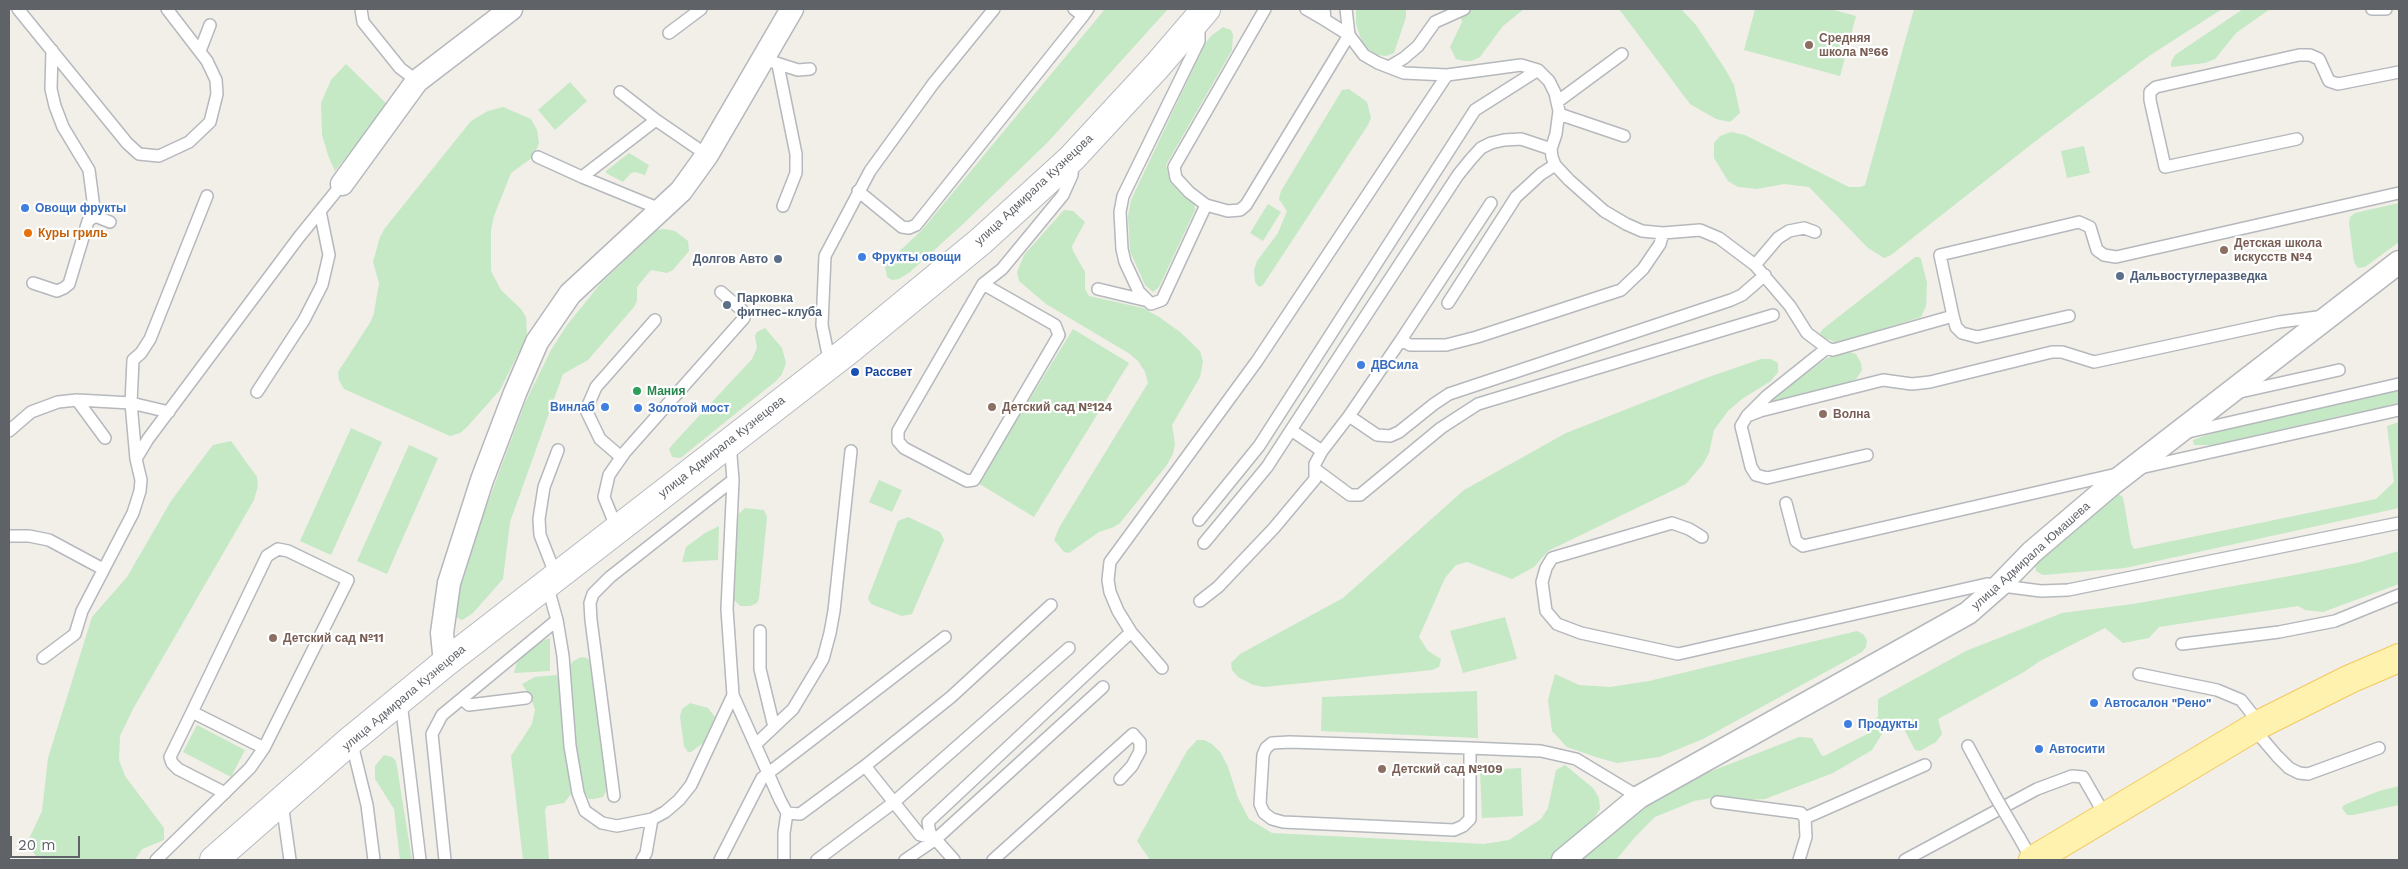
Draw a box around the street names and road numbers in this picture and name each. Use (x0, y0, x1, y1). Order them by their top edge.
street label: улица Адмирала Кузнецова (972, 131, 1096, 249)
street label: улица Адмирала Кузнецова (656, 393, 788, 501)
street label: улица Адмирала Юмашева (1969, 499, 2093, 613)
street label: улица Адмирала Кузнецова (340, 642, 468, 754)

